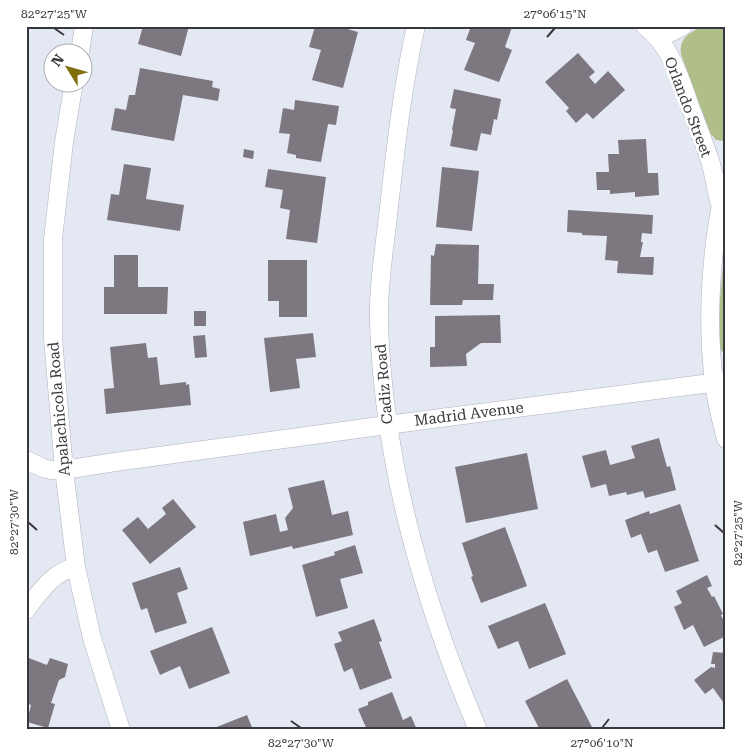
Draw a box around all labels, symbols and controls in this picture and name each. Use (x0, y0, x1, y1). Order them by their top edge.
text: 82°27'25"W (21, 7, 88, 21)
text: 27°06'15"N (523, 7, 587, 21)
north arrow (42, 42, 92, 92)
text: N (48, 51, 67, 69)
street label: Orlando Street (661, 54, 716, 160)
street label: Apalachicola Road (44, 341, 74, 477)
street label: Cadiz Road (371, 343, 396, 425)
street label: Madrid Avenue (413, 398, 525, 430)
text: 82°27'30"W (7, 488, 21, 555)
text: 82°27'25"W (731, 499, 745, 566)
text: 82°27'30"W (268, 736, 335, 750)
text: 27°06'10"N (570, 736, 634, 750)

